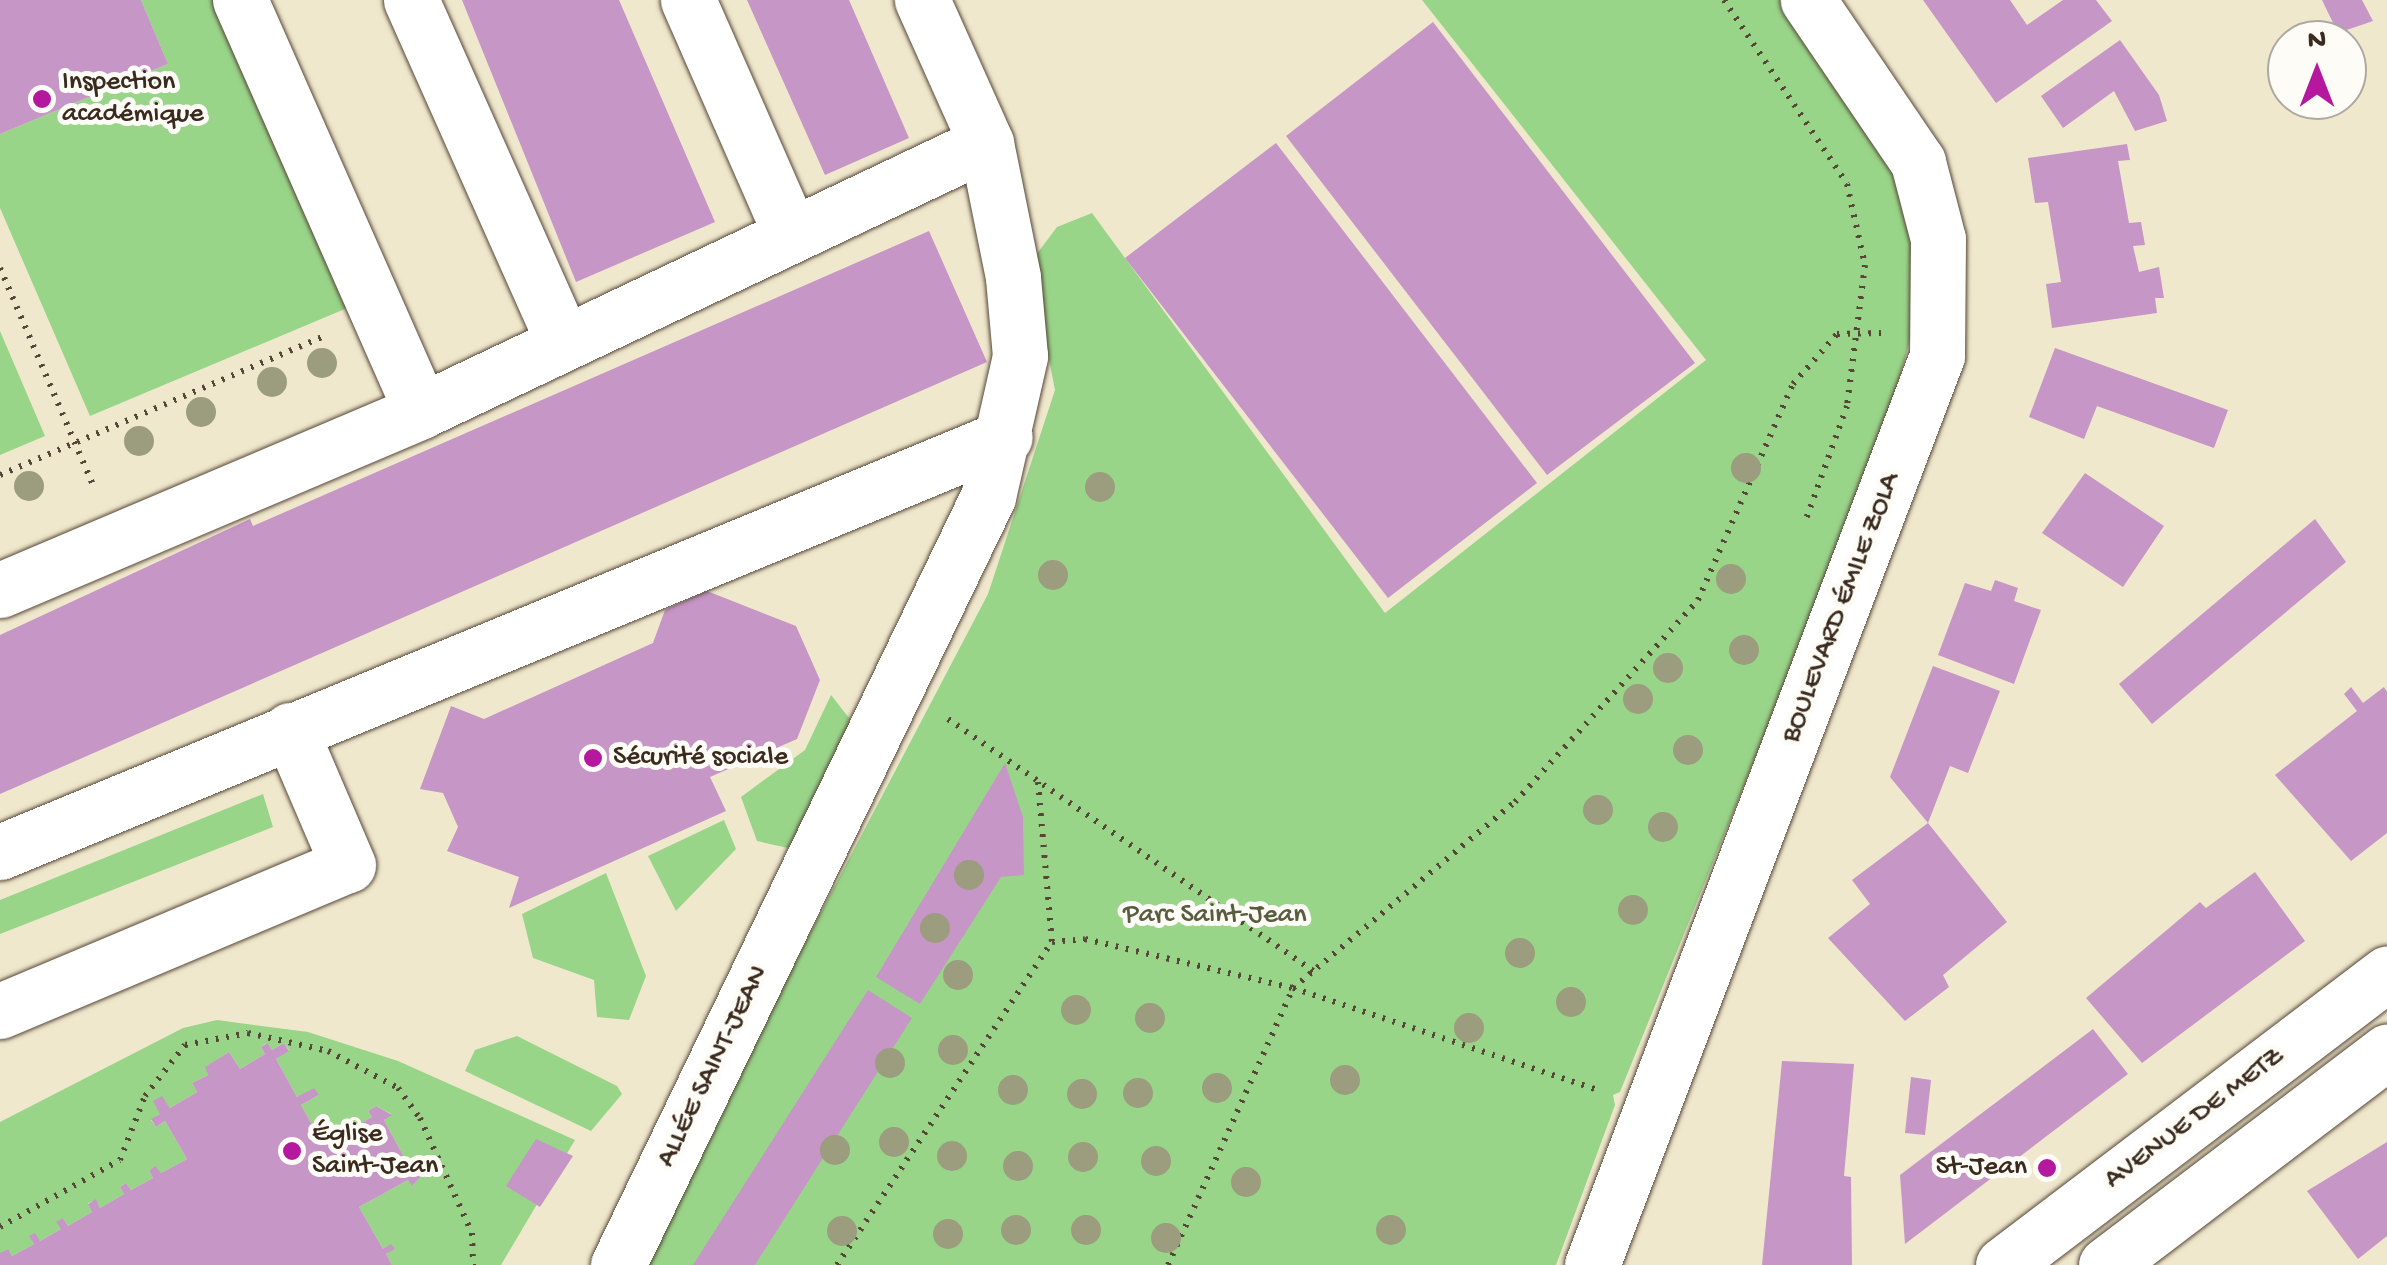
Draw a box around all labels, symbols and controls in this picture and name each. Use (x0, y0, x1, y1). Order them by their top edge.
north arrow (2267, 20, 2367, 120)
text: N (2308, 25, 2326, 58)
place label: Inspection académique (62, 66, 204, 132)
marker: Inspection académique (31, 88, 53, 110)
street label: BOULEVARD ÉMILE ZOLA (1775, 468, 1909, 748)
place label: Sécurité sociale (613, 741, 788, 775)
marker: Sécurité sociale (582, 747, 604, 769)
park label: Parc Saint-Jean (1123, 899, 1307, 933)
street label: ALLÉE SAINT-JEAN (651, 961, 777, 1173)
street label: AVENUE DE METZ (2099, 1041, 2291, 1197)
place label: Église Saint-Jean (312, 1118, 438, 1184)
marker: Église Saint-Jean (281, 1140, 303, 1162)
place label: St-Jean (1936, 1151, 2027, 1185)
marker: St-Jean (2036, 1157, 2058, 1179)

